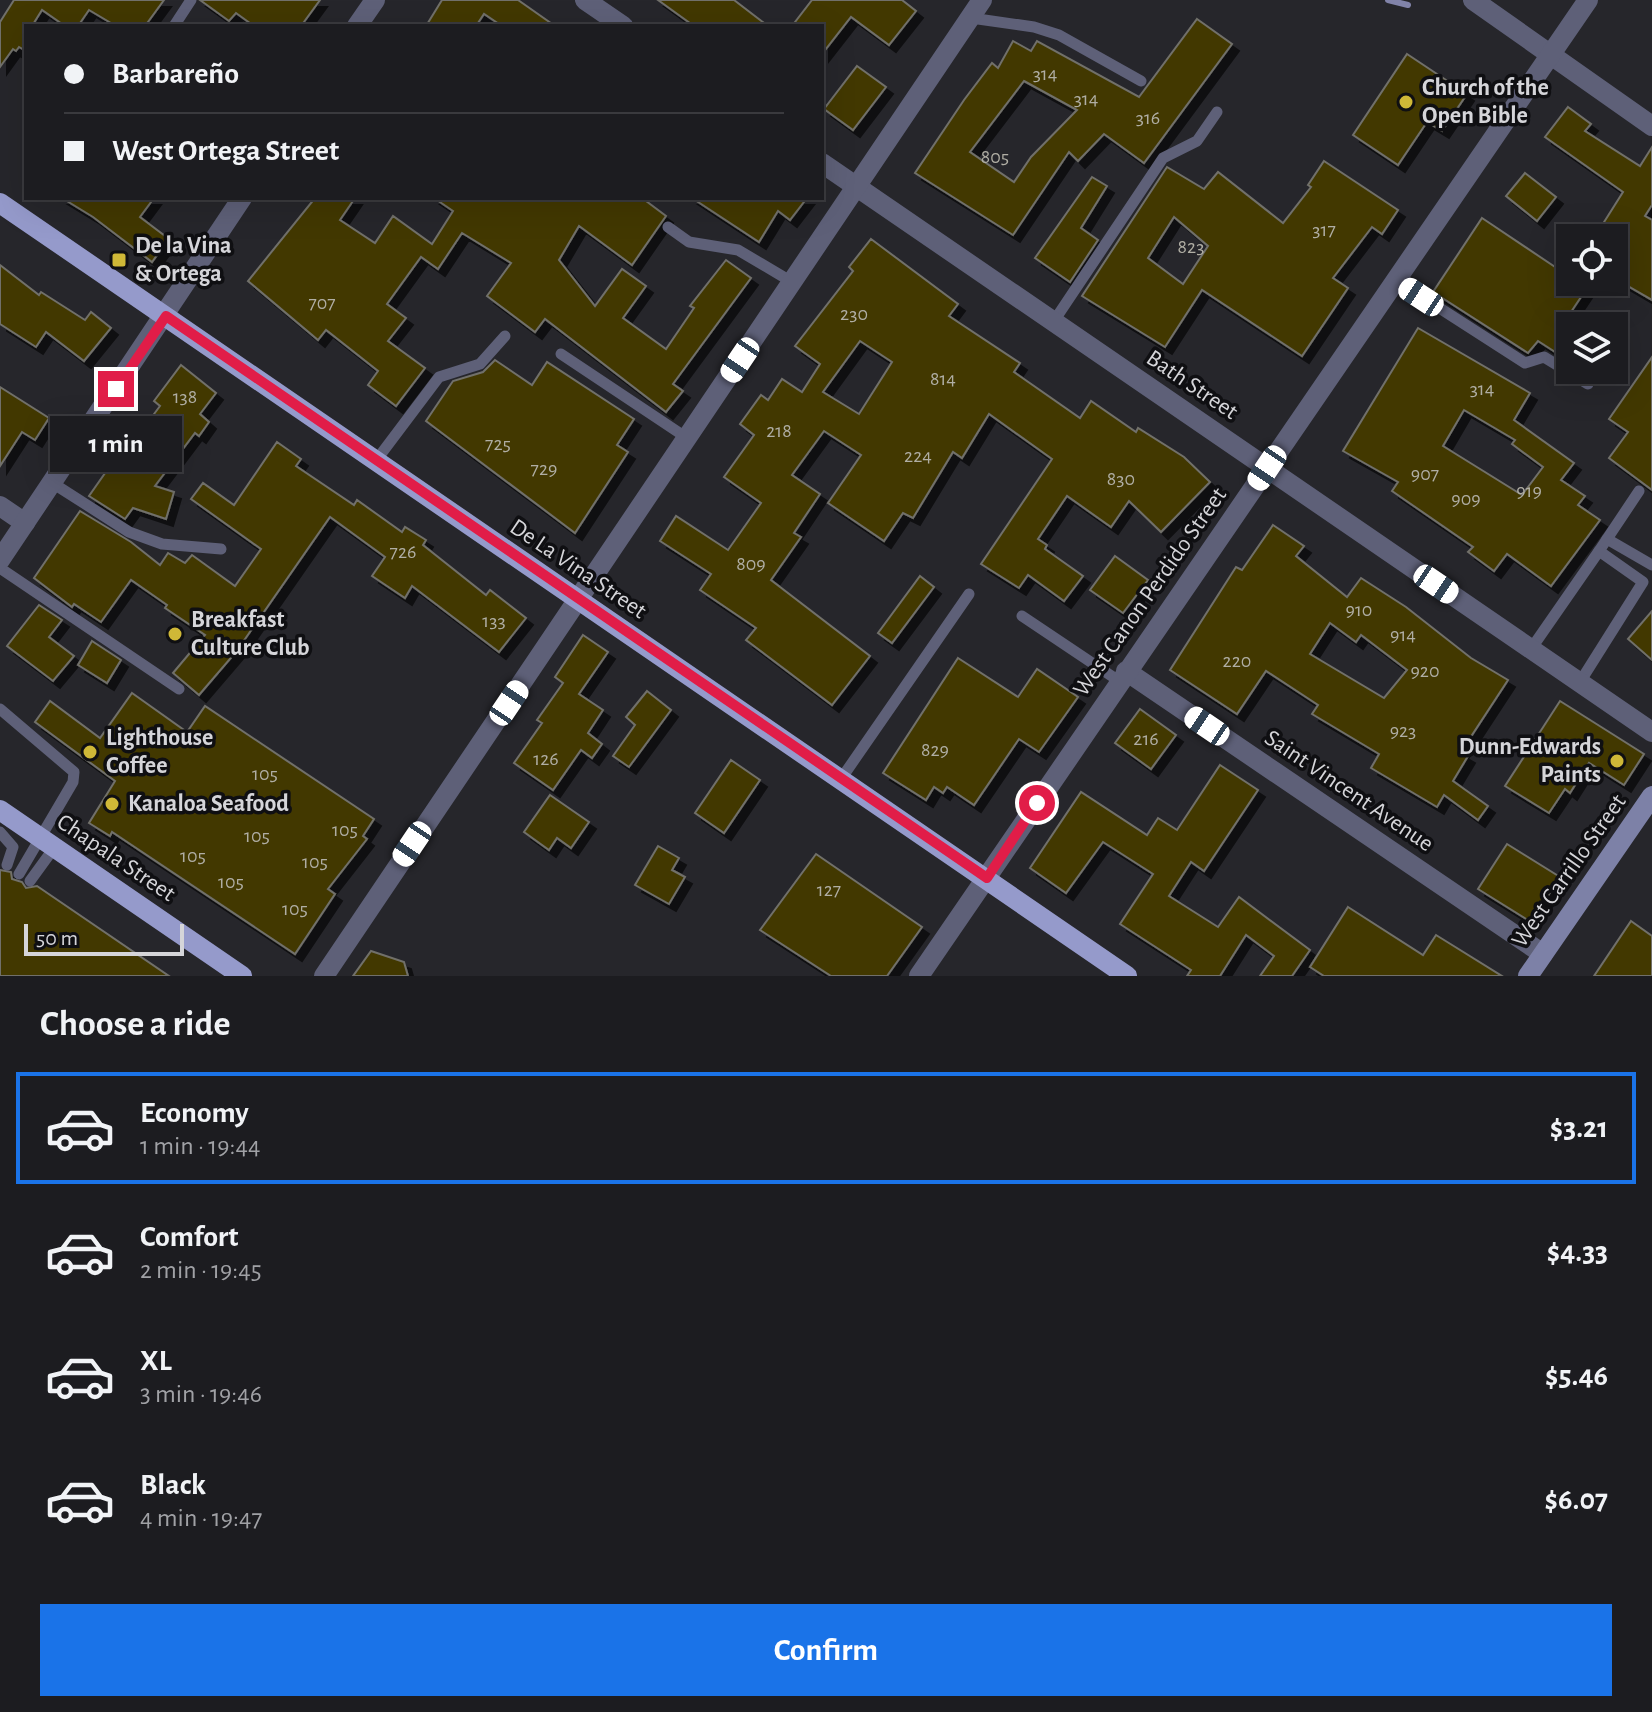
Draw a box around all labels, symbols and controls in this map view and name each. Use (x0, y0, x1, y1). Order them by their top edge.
text: Barbareño (112, 59, 239, 89)
house number: 314 (1033, 64, 1057, 84)
place label: Church of the Open Bible (1422, 76, 1549, 128)
house number: 314 (1074, 89, 1098, 109)
marker: Church of the Open Bible (1397, 93, 1415, 111)
house number: 316 (1136, 108, 1160, 128)
text: West Ortega Street (112, 136, 339, 166)
house number: 805 (981, 147, 1009, 167)
house number: 317 (1312, 220, 1336, 240)
map controls (1556, 224, 1628, 384)
button: locate (1556, 224, 1628, 296)
place label: De la Vina & Ortega (135, 234, 232, 286)
house number: 823 (1178, 237, 1204, 257)
marker: De la Vina & Ortega (110, 251, 128, 269)
car (1394, 274, 1448, 320)
house number: 707 (308, 293, 336, 313)
house number: 230 (840, 304, 868, 324)
button: layers (1556, 312, 1628, 384)
car (717, 333, 763, 387)
street label: Bath Street (1142, 346, 1242, 424)
house number: 814 (930, 369, 956, 389)
route end (98, 371, 134, 407)
house number: 314 (1470, 379, 1494, 399)
house number: 138 (173, 387, 197, 407)
callout: 1 min (50, 417, 182, 473)
house number: 218 (766, 421, 792, 441)
text: 1 min (89, 431, 143, 457)
house number: 725 (485, 434, 511, 454)
car (1244, 441, 1290, 495)
house number: 224 (904, 446, 932, 466)
house number: 729 (531, 459, 557, 479)
house number: 907 (1411, 464, 1439, 484)
house number: 830 (1107, 469, 1135, 489)
house number: 919 (1516, 481, 1542, 501)
street label: West Canon Perdido Street (1069, 483, 1231, 701)
house number: 909 (1451, 489, 1481, 509)
street label: De La Vina Street (505, 515, 651, 624)
house number: 726 (390, 542, 416, 562)
house number: 809 (736, 554, 766, 574)
car (1409, 561, 1463, 607)
house number: 910 (1346, 600, 1372, 620)
place label: Breakfast Culture Club (191, 608, 310, 660)
house number: 133 (482, 611, 506, 631)
marker: Breakfast Culture Club (166, 625, 184, 643)
house number: 914 (1390, 625, 1416, 645)
house number: 220 (1223, 651, 1251, 671)
house number: 920 (1410, 661, 1440, 681)
car (486, 676, 532, 730)
car (1180, 703, 1234, 749)
house number: 923 (1390, 721, 1416, 741)
place label: Lighthouse Coffee (106, 726, 213, 778)
street label: Saint Vincent Avenue (1260, 726, 1438, 856)
house number: 216 (1133, 729, 1159, 749)
place label: Dunn-Edwards Paints (1459, 735, 1601, 787)
house number: 829 (921, 740, 949, 760)
marker: Lighthouse Coffee (81, 743, 99, 761)
house number: 126 (533, 749, 559, 769)
marker: Dunn-Edwards Paints (1608, 752, 1626, 770)
house number: 105 (252, 764, 278, 784)
route start (1019, 785, 1055, 821)
street label: West Carrillo Street (1507, 790, 1631, 952)
place label: Kanaloa Seafood (128, 792, 289, 816)
marker: Kanaloa Seafood (103, 795, 121, 813)
street label: Chapala Street (53, 810, 180, 906)
car (389, 817, 435, 871)
house number: 105 (332, 820, 358, 840)
house number: 105 (244, 826, 270, 846)
house number: 105 (180, 846, 206, 866)
house number: 105 (302, 852, 328, 872)
house number: 105 (218, 872, 244, 892)
house number: 127 (817, 880, 841, 900)
house number: 105 (282, 899, 308, 919)
scale bar (24, 920, 184, 956)
text: 50 m (36, 927, 78, 949)
text: Choose a ride (40, 1006, 230, 1042)
icon: car (44, 1092, 116, 1164)
text: Economy (140, 1098, 249, 1128)
text: $3.21 (1550, 1113, 1608, 1143)
text: 1 min · 19:44 (140, 1133, 260, 1159)
icon: car (44, 1216, 116, 1288)
text: Comfort (140, 1222, 239, 1252)
text: $4.33 (1547, 1237, 1608, 1267)
text: 2 min · 19:45 (140, 1257, 262, 1283)
icon: car (44, 1340, 116, 1412)
text: XL (140, 1346, 172, 1376)
text: $5.46 (1545, 1361, 1608, 1391)
text: 3 min · 19:46 (140, 1381, 262, 1407)
icon: car (44, 1464, 116, 1536)
text: Black (140, 1470, 206, 1500)
text: $6.07 (1545, 1485, 1608, 1515)
text: 4 min · 19:47 (140, 1505, 262, 1531)
button: Confirm (40, 1604, 1612, 1696)

